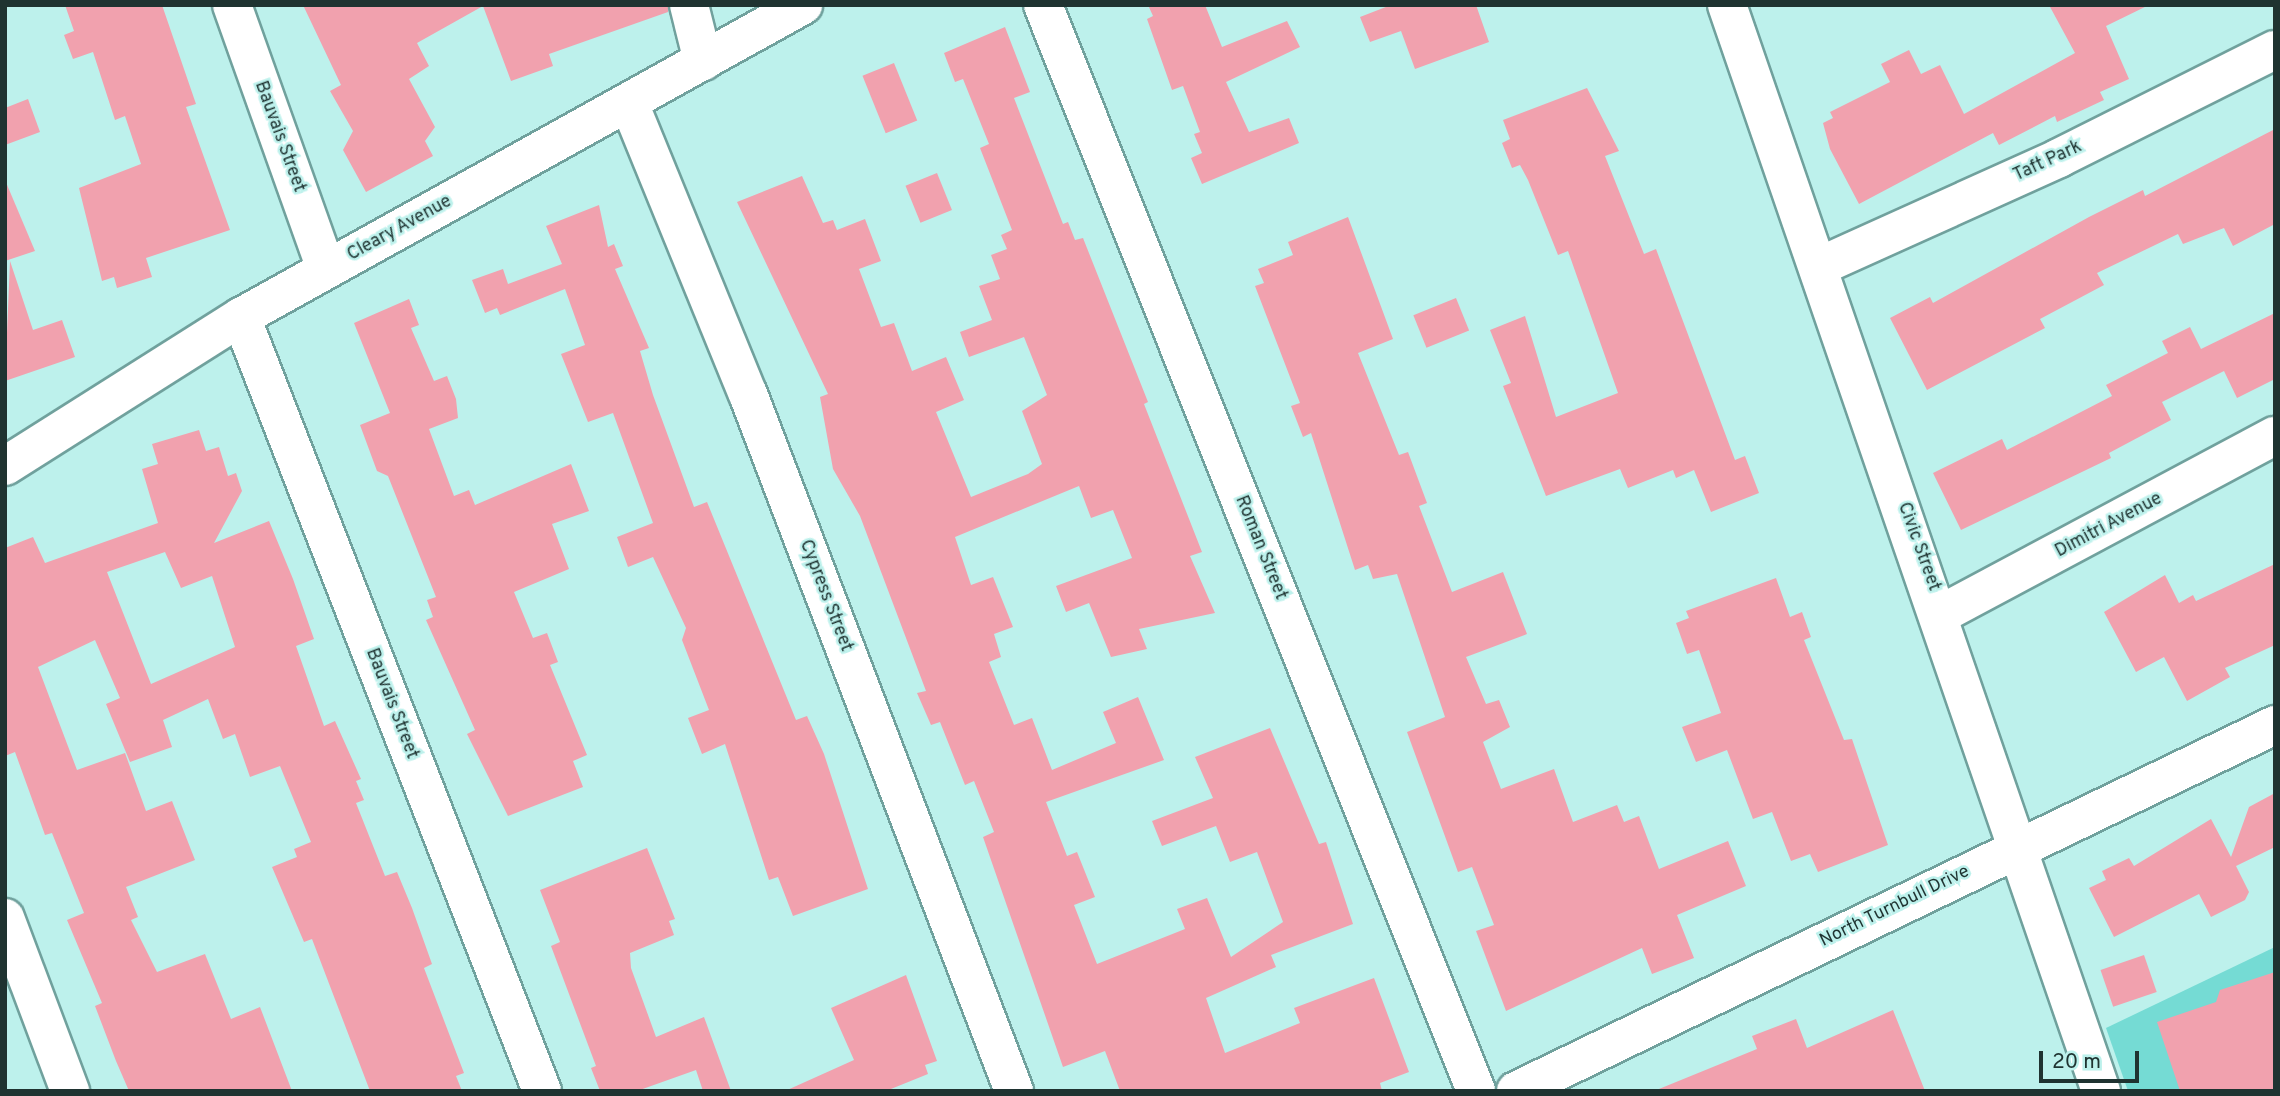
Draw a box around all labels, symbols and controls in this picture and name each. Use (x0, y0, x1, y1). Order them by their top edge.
street label: Bauvais Street (249, 78, 309, 196)
street label: Taft Park (2010, 137, 2086, 187)
street label: Cleary Avenue (344, 191, 456, 267)
street label: Dimitri Avenue (2052, 489, 2166, 563)
street label: Roman Street (1229, 493, 1291, 603)
street label: Civic Street (1892, 500, 1944, 594)
street label: Cypress Street (794, 537, 856, 655)
street label: Bauvais Street (360, 646, 422, 762)
street label: North Turnbull Drive (1816, 861, 1974, 953)
scale bar (2042, 1036, 2142, 1080)
text: 20 m (2052, 1049, 2101, 1076)

